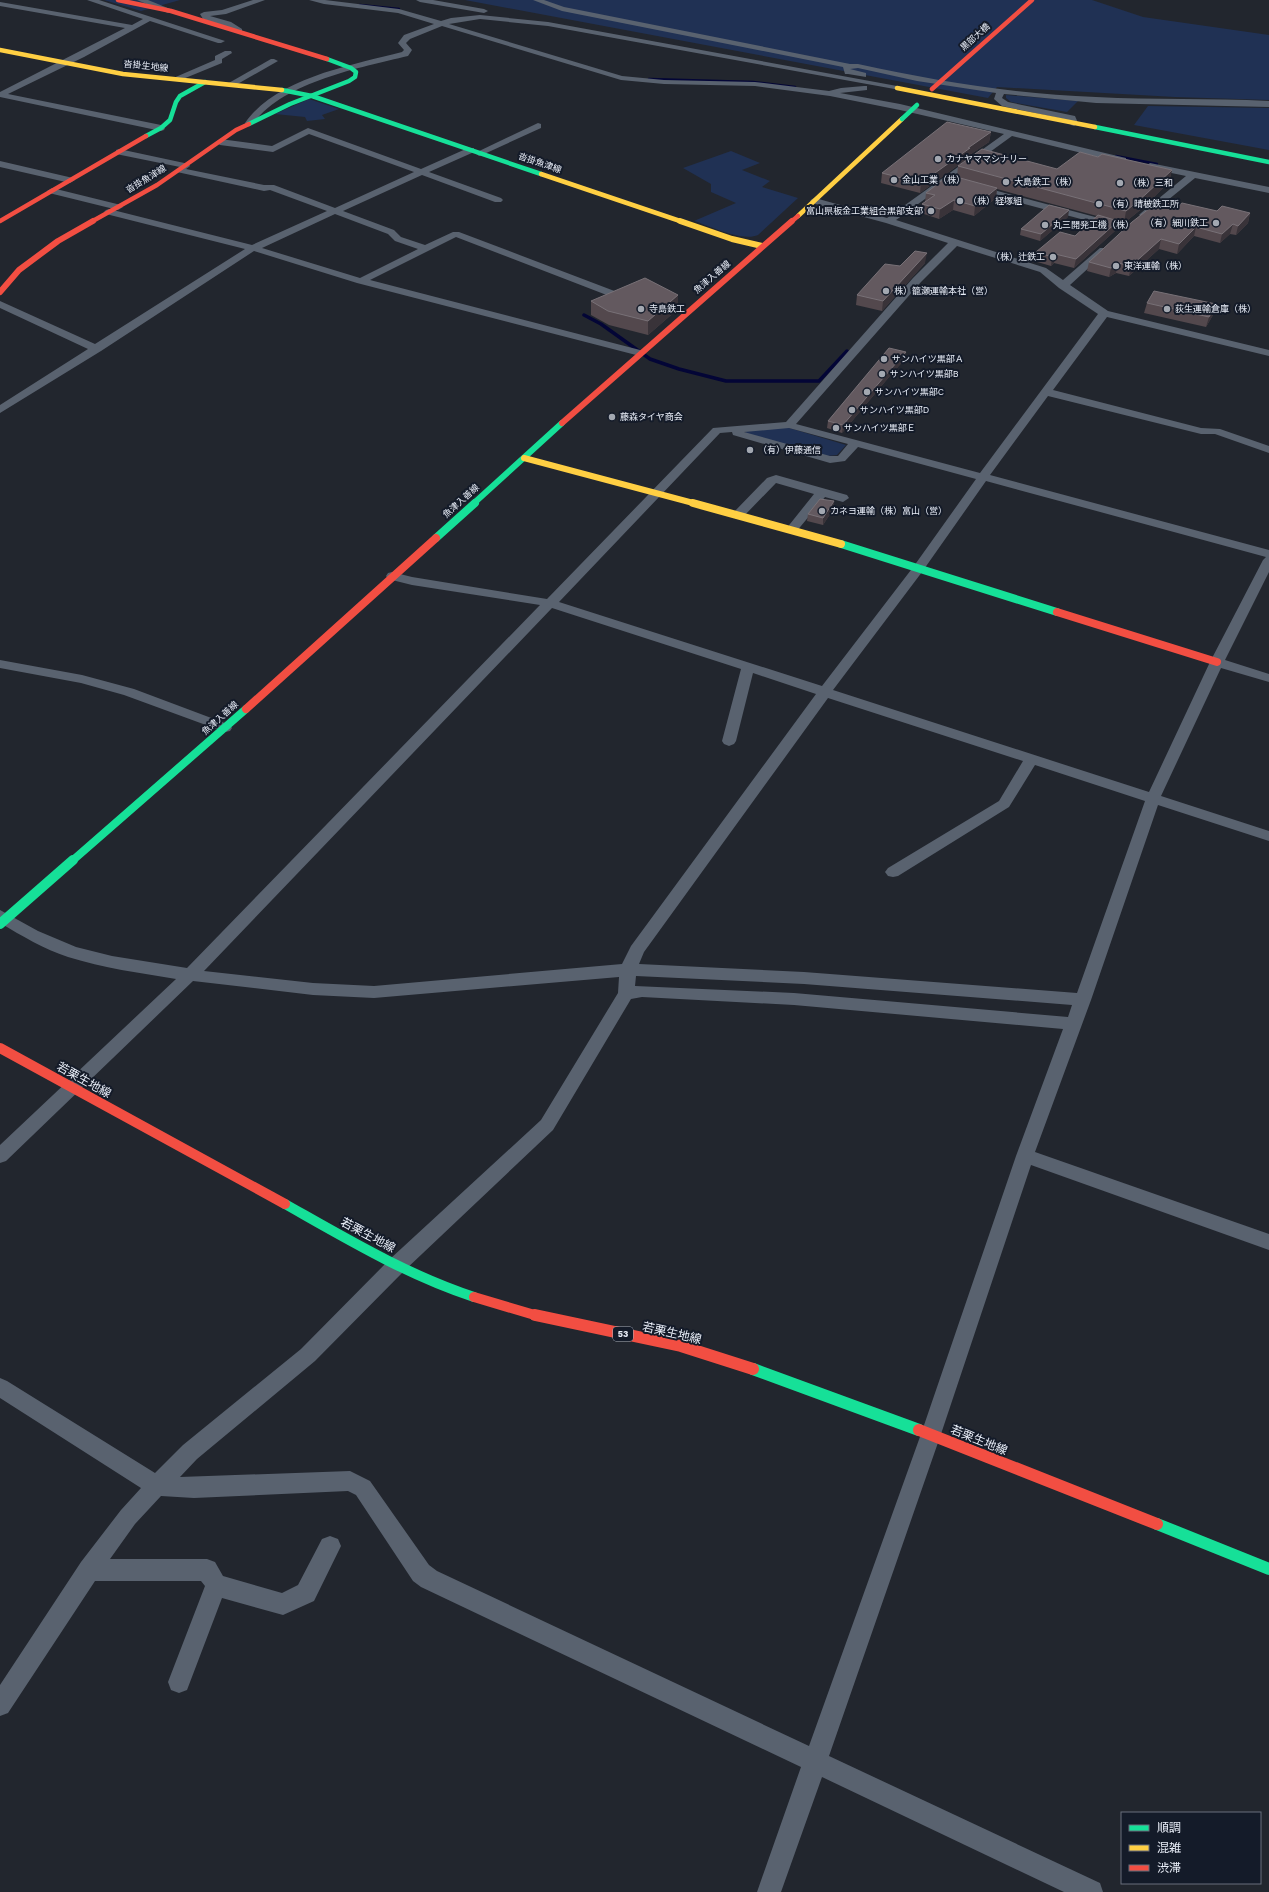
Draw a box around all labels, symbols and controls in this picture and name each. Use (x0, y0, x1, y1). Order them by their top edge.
street label: 黒部大橋 (958, 21, 992, 53)
street label: 沓掛生地線 (123, 58, 170, 73)
street label: 沓掛魚津線 (517, 150, 564, 175)
marker: カナヤママシナリー (933, 154, 943, 164)
place label: カナヤママシナリー (946, 154, 1027, 164)
street label: 沓掛魚津線 (124, 162, 169, 195)
marker: 金山工業（株） (889, 175, 899, 185)
place label: 金山工業（株） (902, 175, 965, 185)
marker: 大島鉄工（株） (1001, 177, 1011, 187)
place label: 大島鉄工（株） (1014, 177, 1077, 187)
marker: （株）三和 (1115, 178, 1125, 188)
place label: （株）三和 (1128, 178, 1173, 188)
marker: （株）経塚組 (955, 196, 965, 206)
place label: （株）経塚組 (968, 196, 1022, 206)
marker: （有）晴柀鉄工所 (1094, 199, 1104, 209)
place label: （有）晴柀鉄工所 (1107, 199, 1179, 209)
place label: 富山県板金工業組合黒部支部 (806, 206, 923, 216)
marker: 富山県板金工業組合黒部支部 (926, 206, 936, 216)
place label: （有）細川鉄工 (1145, 218, 1208, 228)
marker: （有）細川鉄工 (1211, 218, 1221, 228)
place label: 丸三開発工機（株） (1053, 219, 1134, 230)
marker: 丸三開発工機（株） (1040, 220, 1050, 230)
place label: （株）辻鉄工 (991, 252, 1045, 262)
marker: （株）辻鉄工 (1048, 252, 1058, 262)
street label: 魚津入善線 (692, 258, 733, 296)
place label: 東洋運輸（株） (1124, 260, 1187, 271)
marker: 東洋運輸（株） (1111, 261, 1121, 271)
place label: 株）籠瀬運輸本社（営） (894, 285, 993, 296)
marker: 株）籠瀬運輸本社（営） (881, 286, 891, 296)
place label: 荻生運輸倉庫（株） (1175, 303, 1256, 314)
marker: 寺島鉄工 (636, 304, 646, 314)
place label: 寺島鉄工 (649, 304, 685, 314)
marker: 荻生運輸倉庫（株） (1162, 304, 1172, 314)
marker: サンハイツ黒部Ａ (879, 354, 889, 364)
place label: サンハイツ黒部Ａ (892, 354, 964, 364)
marker: サンハイツ黒部B (877, 369, 887, 379)
place label: サンハイツ黒部B (890, 369, 959, 379)
marker: サンハイツ黒部C (862, 387, 872, 397)
place label: サンハイツ黒部C (875, 387, 944, 397)
marker: サンハイツ黒部D (847, 405, 857, 415)
place label: サンハイツ黒部D (860, 405, 929, 415)
marker: 藤森タイヤ商会 (607, 412, 617, 422)
place label: 藤森タイヤ商会 (620, 412, 683, 422)
marker: サンハイツ黒部Ｅ (831, 423, 841, 433)
place label: サンハイツ黒部Ｅ (844, 423, 916, 433)
marker: （有）伊藤通信 (745, 445, 755, 455)
place label: （有）伊藤通信 (758, 445, 821, 455)
street label: 魚津入善線 (441, 482, 482, 520)
place label: カネヨ運輸（株）富山（営） (830, 505, 947, 516)
marker: カネヨ運輸（株）富山（営） (817, 506, 827, 516)
street label: 魚津入善線 (200, 699, 241, 737)
street label: 若栗生地線 (54, 1059, 114, 1101)
street label: 若栗生地線 (338, 1215, 398, 1255)
street label: 若栗生地線 (641, 1319, 703, 1347)
road number: 53 (613, 1327, 633, 1341)
street label: 若栗生地線 (949, 1422, 1009, 1458)
legend (1121, 1812, 1261, 1884)
text: 順調 (1157, 1821, 1181, 1835)
text: 混雑 (1157, 1841, 1181, 1855)
text: 渋滞 (1157, 1861, 1181, 1875)

